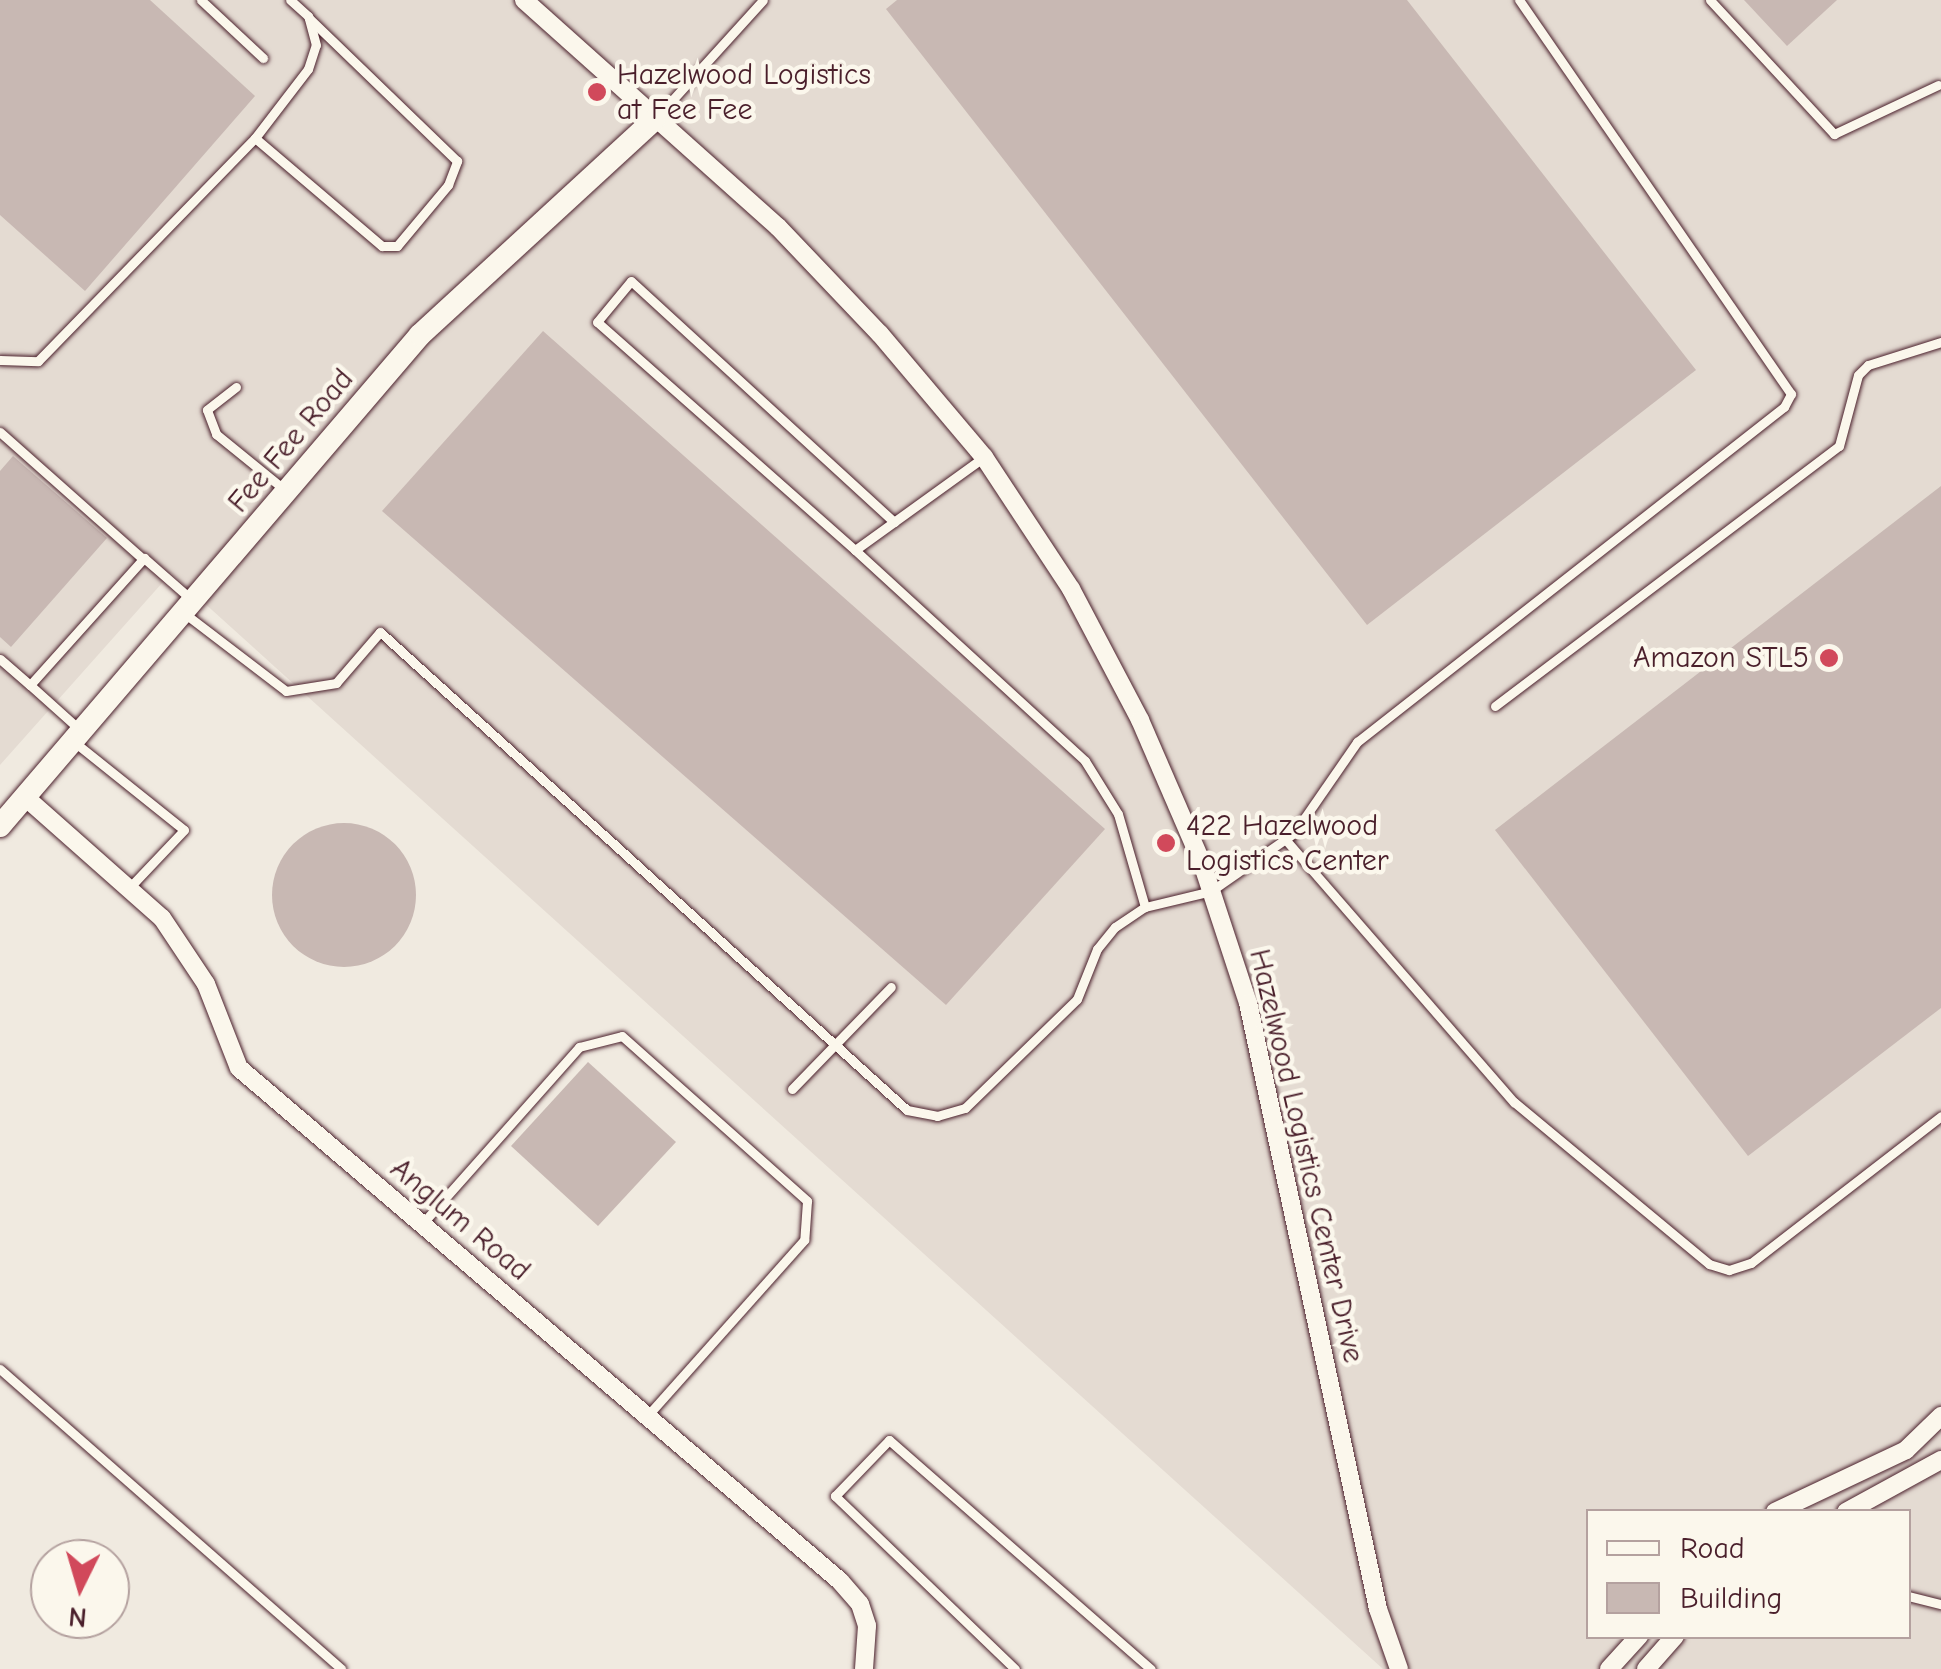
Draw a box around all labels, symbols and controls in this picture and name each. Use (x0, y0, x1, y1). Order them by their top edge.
place label: Hazelwood Logistics at Fee Fee (617, 57, 871, 128)
marker: Hazelwood Logistics at Fee Fee (586, 81, 608, 103)
street label: Fee Fee Road (221, 362, 361, 520)
place label: Amazon STL5 (1633, 640, 1809, 676)
marker: Amazon STL5 (1818, 647, 1840, 669)
place label: 422 Hazelwood Logistics Center (1186, 808, 1389, 878)
marker: 422 Hazelwood Logistics Center (1155, 832, 1177, 854)
street label: Hazelwood Logistics Center Drive (1241, 946, 1371, 1366)
street label: Anglum Road (383, 1151, 537, 1289)
legend (1586, 1509, 1911, 1639)
text: Road (1680, 1531, 1745, 1566)
north arrow (30, 1539, 130, 1639)
text: Building (1680, 1581, 1783, 1616)
text: N (67, 1600, 88, 1634)

